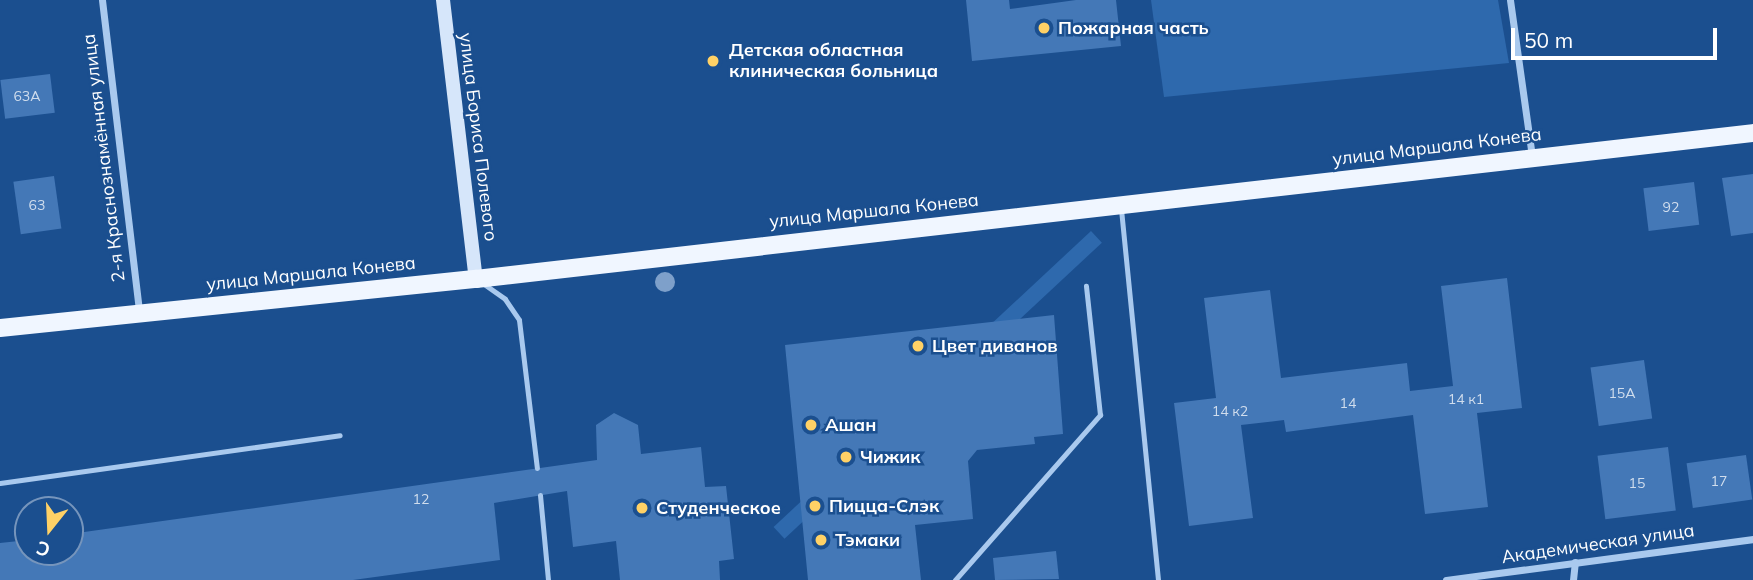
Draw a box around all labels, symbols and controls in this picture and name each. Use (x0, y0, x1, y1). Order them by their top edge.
scale bar (1515, 14, 1722, 58)
place label: Пожарная часть (1058, 17, 1209, 39)
marker: Пожарная часть (1036, 20, 1052, 36)
text: 50 m (1524, 27, 1573, 53)
street label: улица Бориса Полевого (454, 32, 502, 242)
street label: 2-я Краснознамённая улица (78, 33, 130, 283)
place label: Детская областная клиническая больница (729, 40, 938, 82)
marker: Детская областная клиническая больница (703, 51, 723, 71)
house number: 63А (13, 88, 41, 104)
street label: улица Маршала Конева (1331, 123, 1543, 171)
street label: улица Маршала Конева (768, 189, 980, 233)
house number: 63 (29, 197, 45, 213)
house number: 92 (1663, 199, 1679, 215)
street label: улица Маршала Конева (205, 252, 417, 296)
place label: Цвет диванов (932, 335, 1058, 357)
marker: Цвет диванов (910, 338, 926, 354)
house number: 15А (1608, 385, 1636, 401)
house number: 14 к1 (1448, 391, 1484, 407)
house number: 14 (1340, 395, 1356, 411)
house number: 14 к2 (1212, 403, 1248, 419)
place label: Ашан (825, 414, 876, 436)
marker: Ашан (803, 417, 819, 433)
place label: Чижик (860, 446, 920, 468)
marker: Чижик (838, 449, 854, 465)
house number: 17 (1711, 473, 1727, 489)
house number: 15 (1629, 475, 1645, 491)
house number: 12 (413, 491, 429, 507)
place label: Пицца-Слэк (829, 495, 939, 517)
north arrow (14, 496, 84, 566)
place label: Студенческое (656, 497, 781, 519)
marker: Пицца-Слэк (807, 498, 823, 514)
marker: Студенческое (634, 500, 650, 516)
street label: Академическая улица (1500, 520, 1696, 568)
place label: Тэмаки (835, 529, 900, 551)
marker: Тэмаки (813, 532, 829, 548)
text: С (33, 536, 53, 562)

